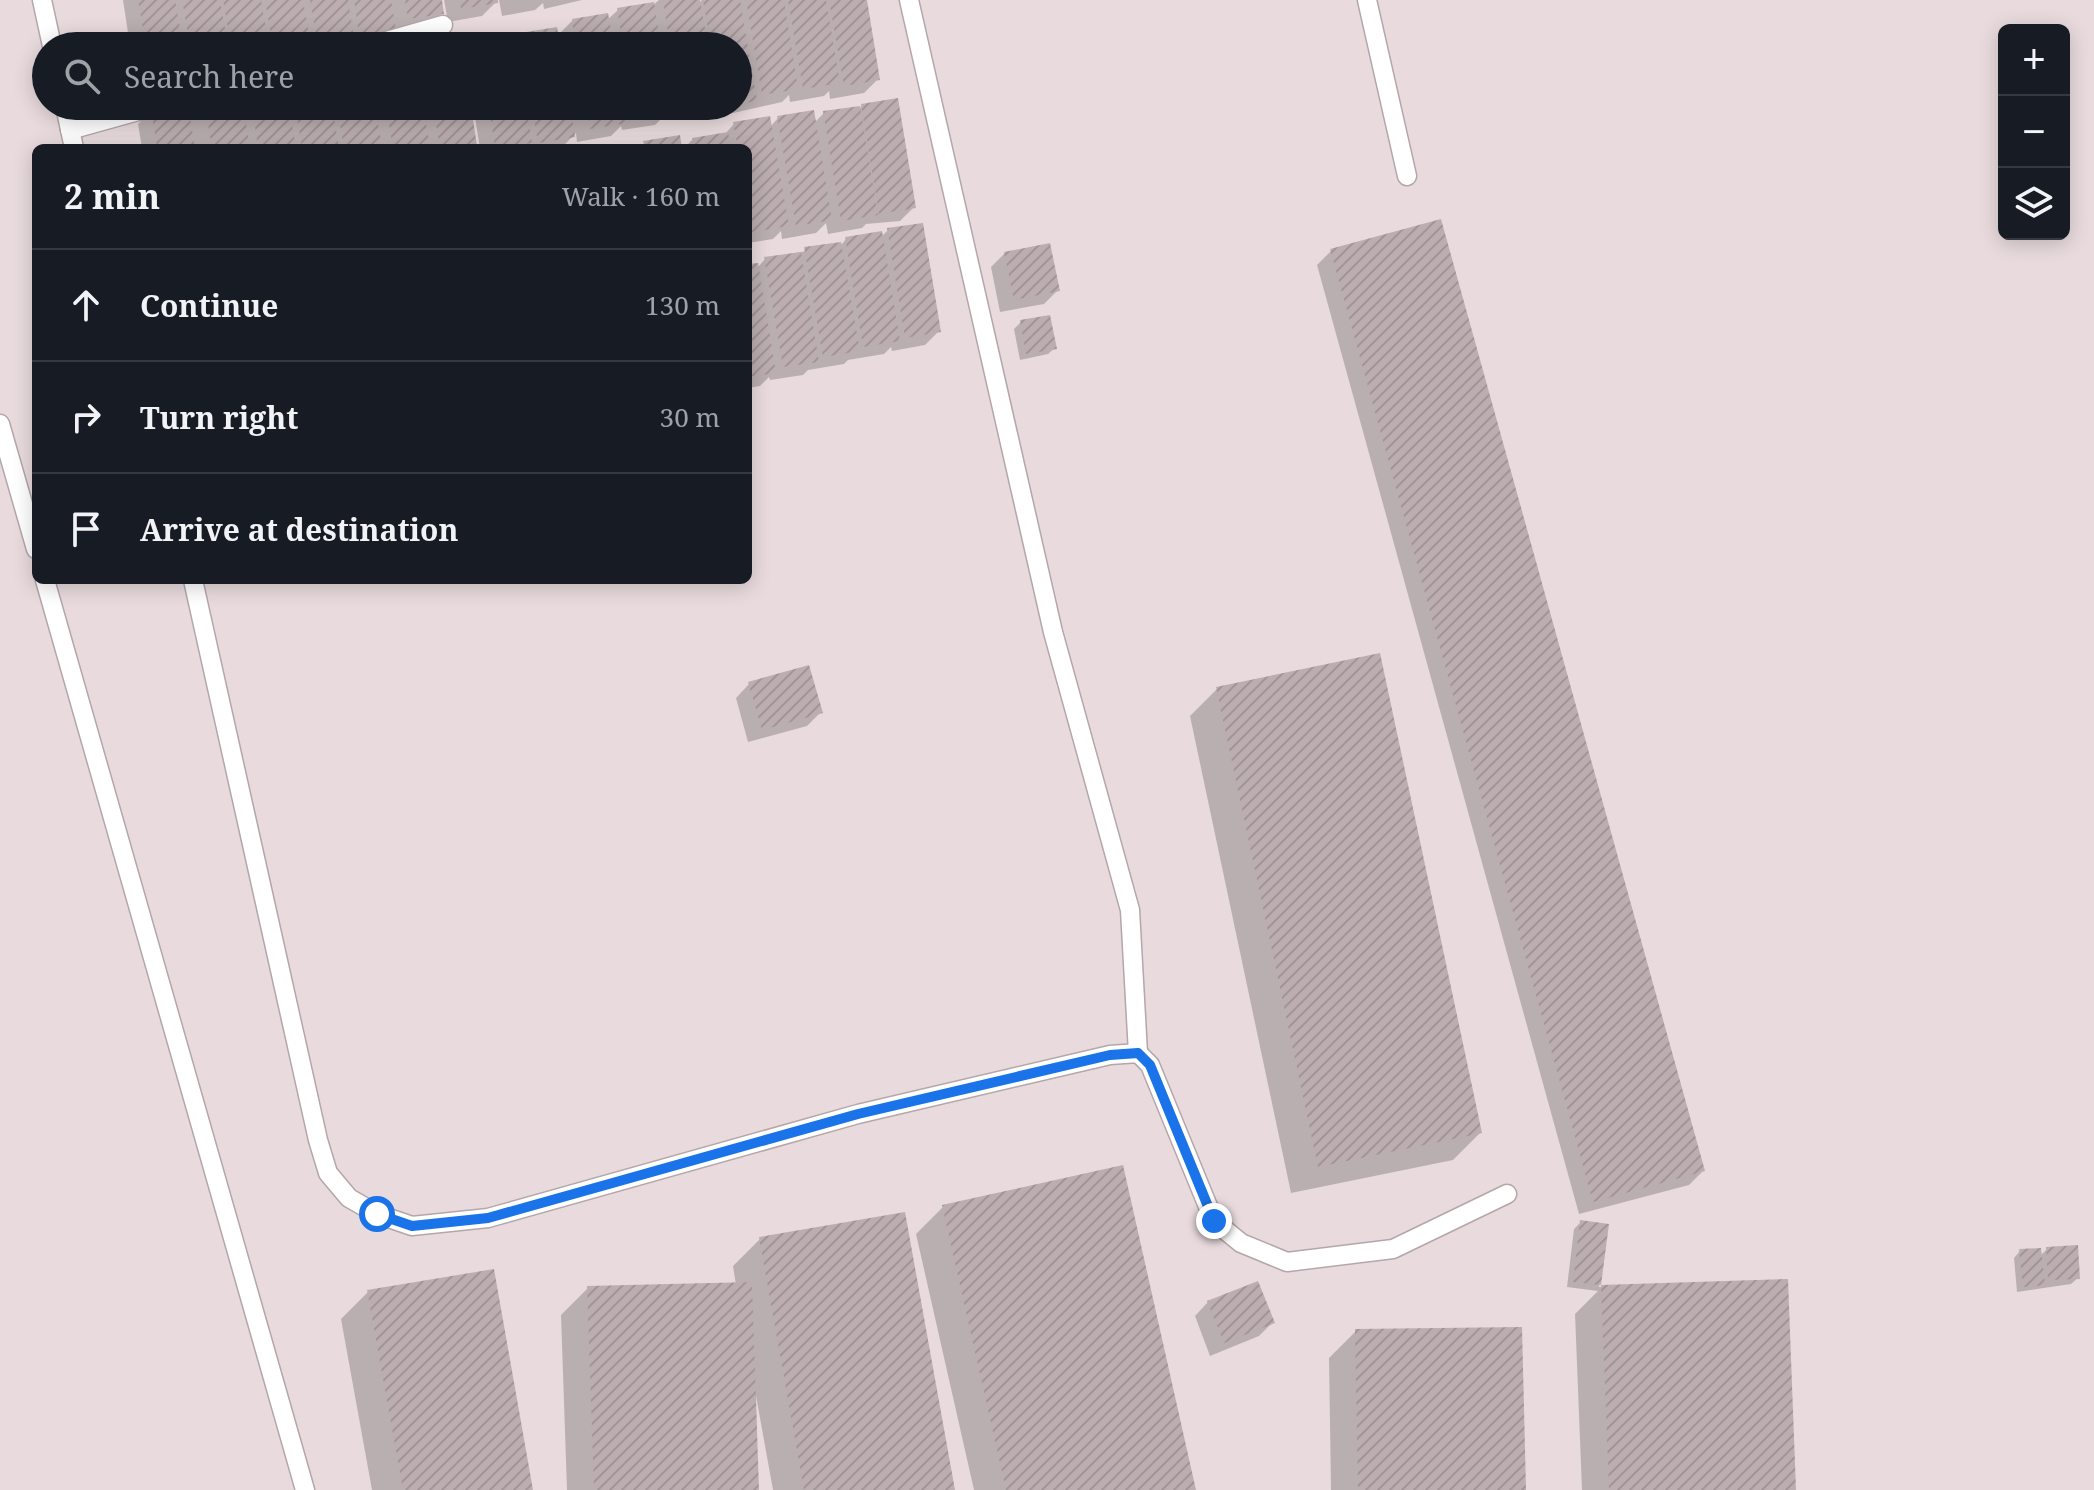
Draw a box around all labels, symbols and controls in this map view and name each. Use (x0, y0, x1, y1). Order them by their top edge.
map controls (1998, 24, 2070, 240)
button: + (1998, 24, 2070, 96)
search box (32, 32, 752, 120)
icon: search (60, 54, 104, 98)
text: Search here (124, 56, 294, 97)
button: − (1998, 96, 2070, 168)
button: layers (1998, 168, 2070, 240)
text: 2 min (64, 173, 160, 219)
text: Walk · 160 m (562, 178, 720, 214)
icon: ahead (64, 283, 108, 327)
text: Continue (140, 285, 278, 326)
text: 130 m (645, 287, 720, 323)
icon: right (64, 395, 108, 439)
text: Turn right (140, 397, 298, 438)
text: 30 m (660, 399, 720, 435)
icon: arrive (64, 507, 108, 551)
text: Arrive at destination (140, 509, 459, 550)
route start (359, 1196, 395, 1232)
route end (1196, 1203, 1232, 1239)

